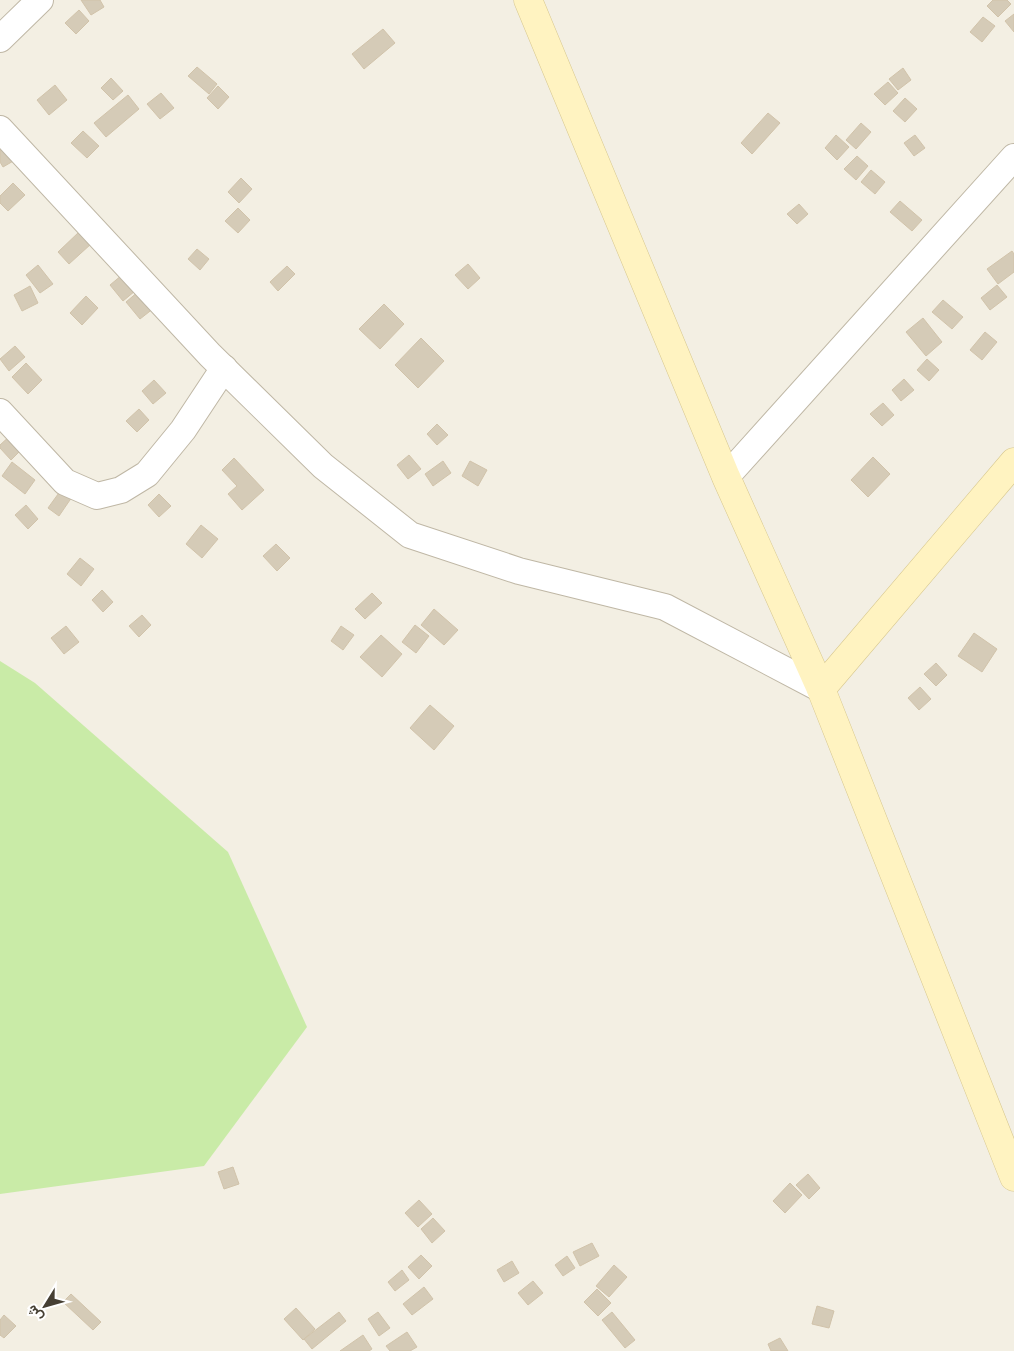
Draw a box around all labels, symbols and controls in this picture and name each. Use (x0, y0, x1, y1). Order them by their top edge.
north arrow (20, 1281, 70, 1331)
text: ش (23, 1302, 47, 1325)

